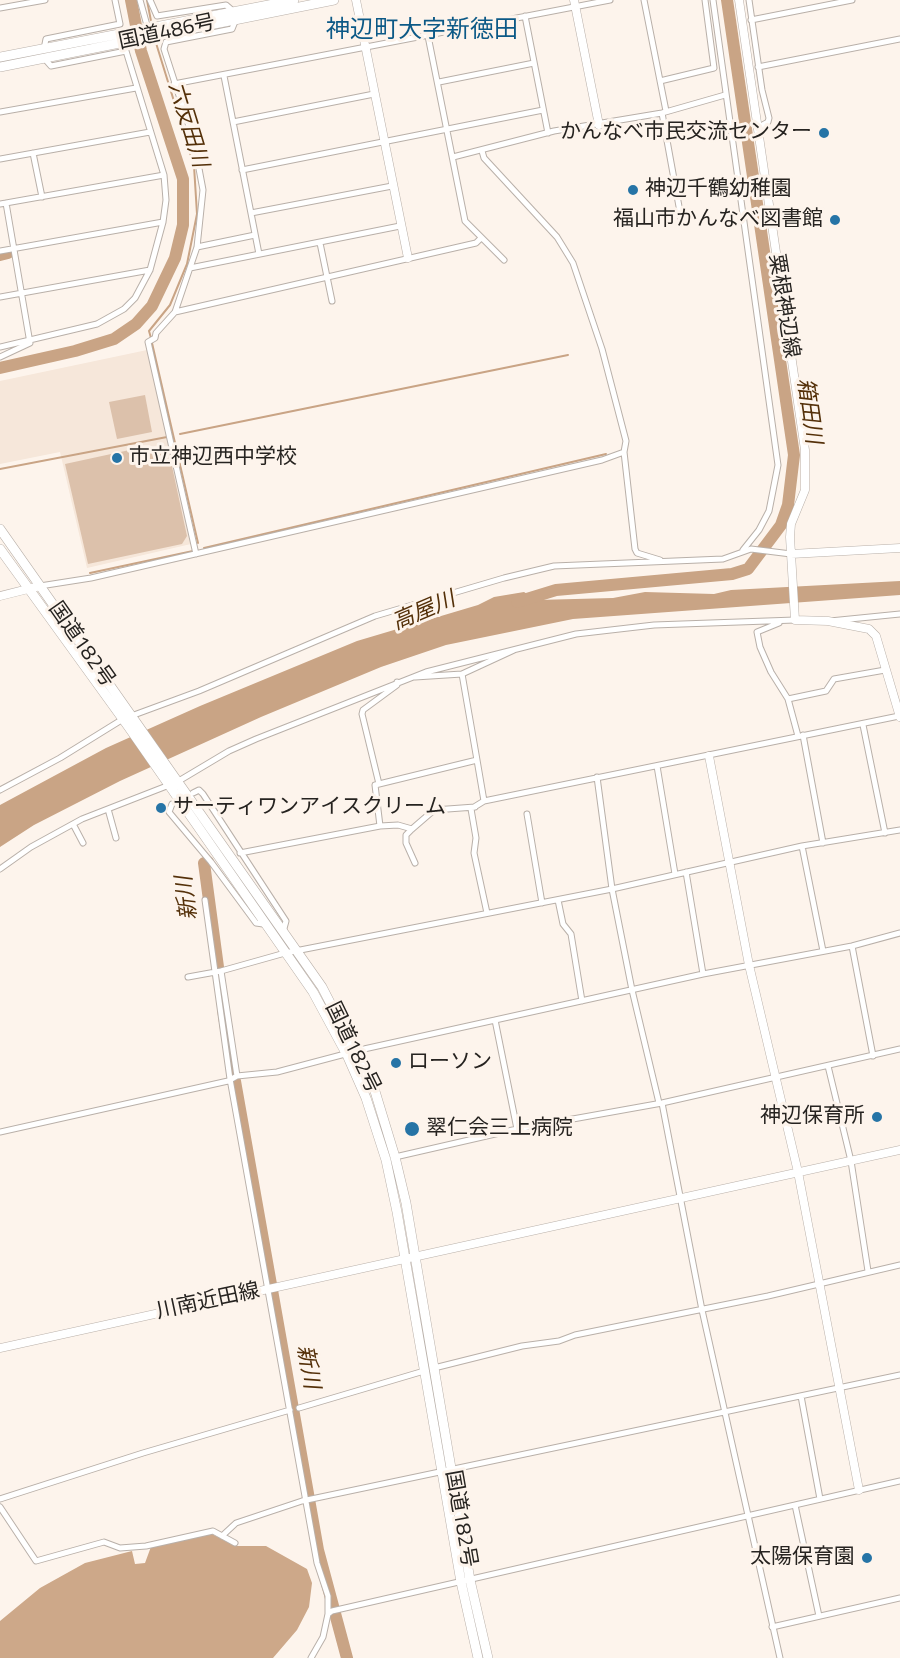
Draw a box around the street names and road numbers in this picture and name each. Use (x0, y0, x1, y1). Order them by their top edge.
street label: 国道486号 (116, 10, 218, 56)
street label: 粟根神辺線 (762, 252, 804, 360)
street label: 国道182号 (42, 598, 120, 692)
street label: 国道182号 (319, 998, 385, 1098)
street label: 川南近田線 (154, 1279, 262, 1325)
street label: 国道182号 (439, 1468, 481, 1570)

